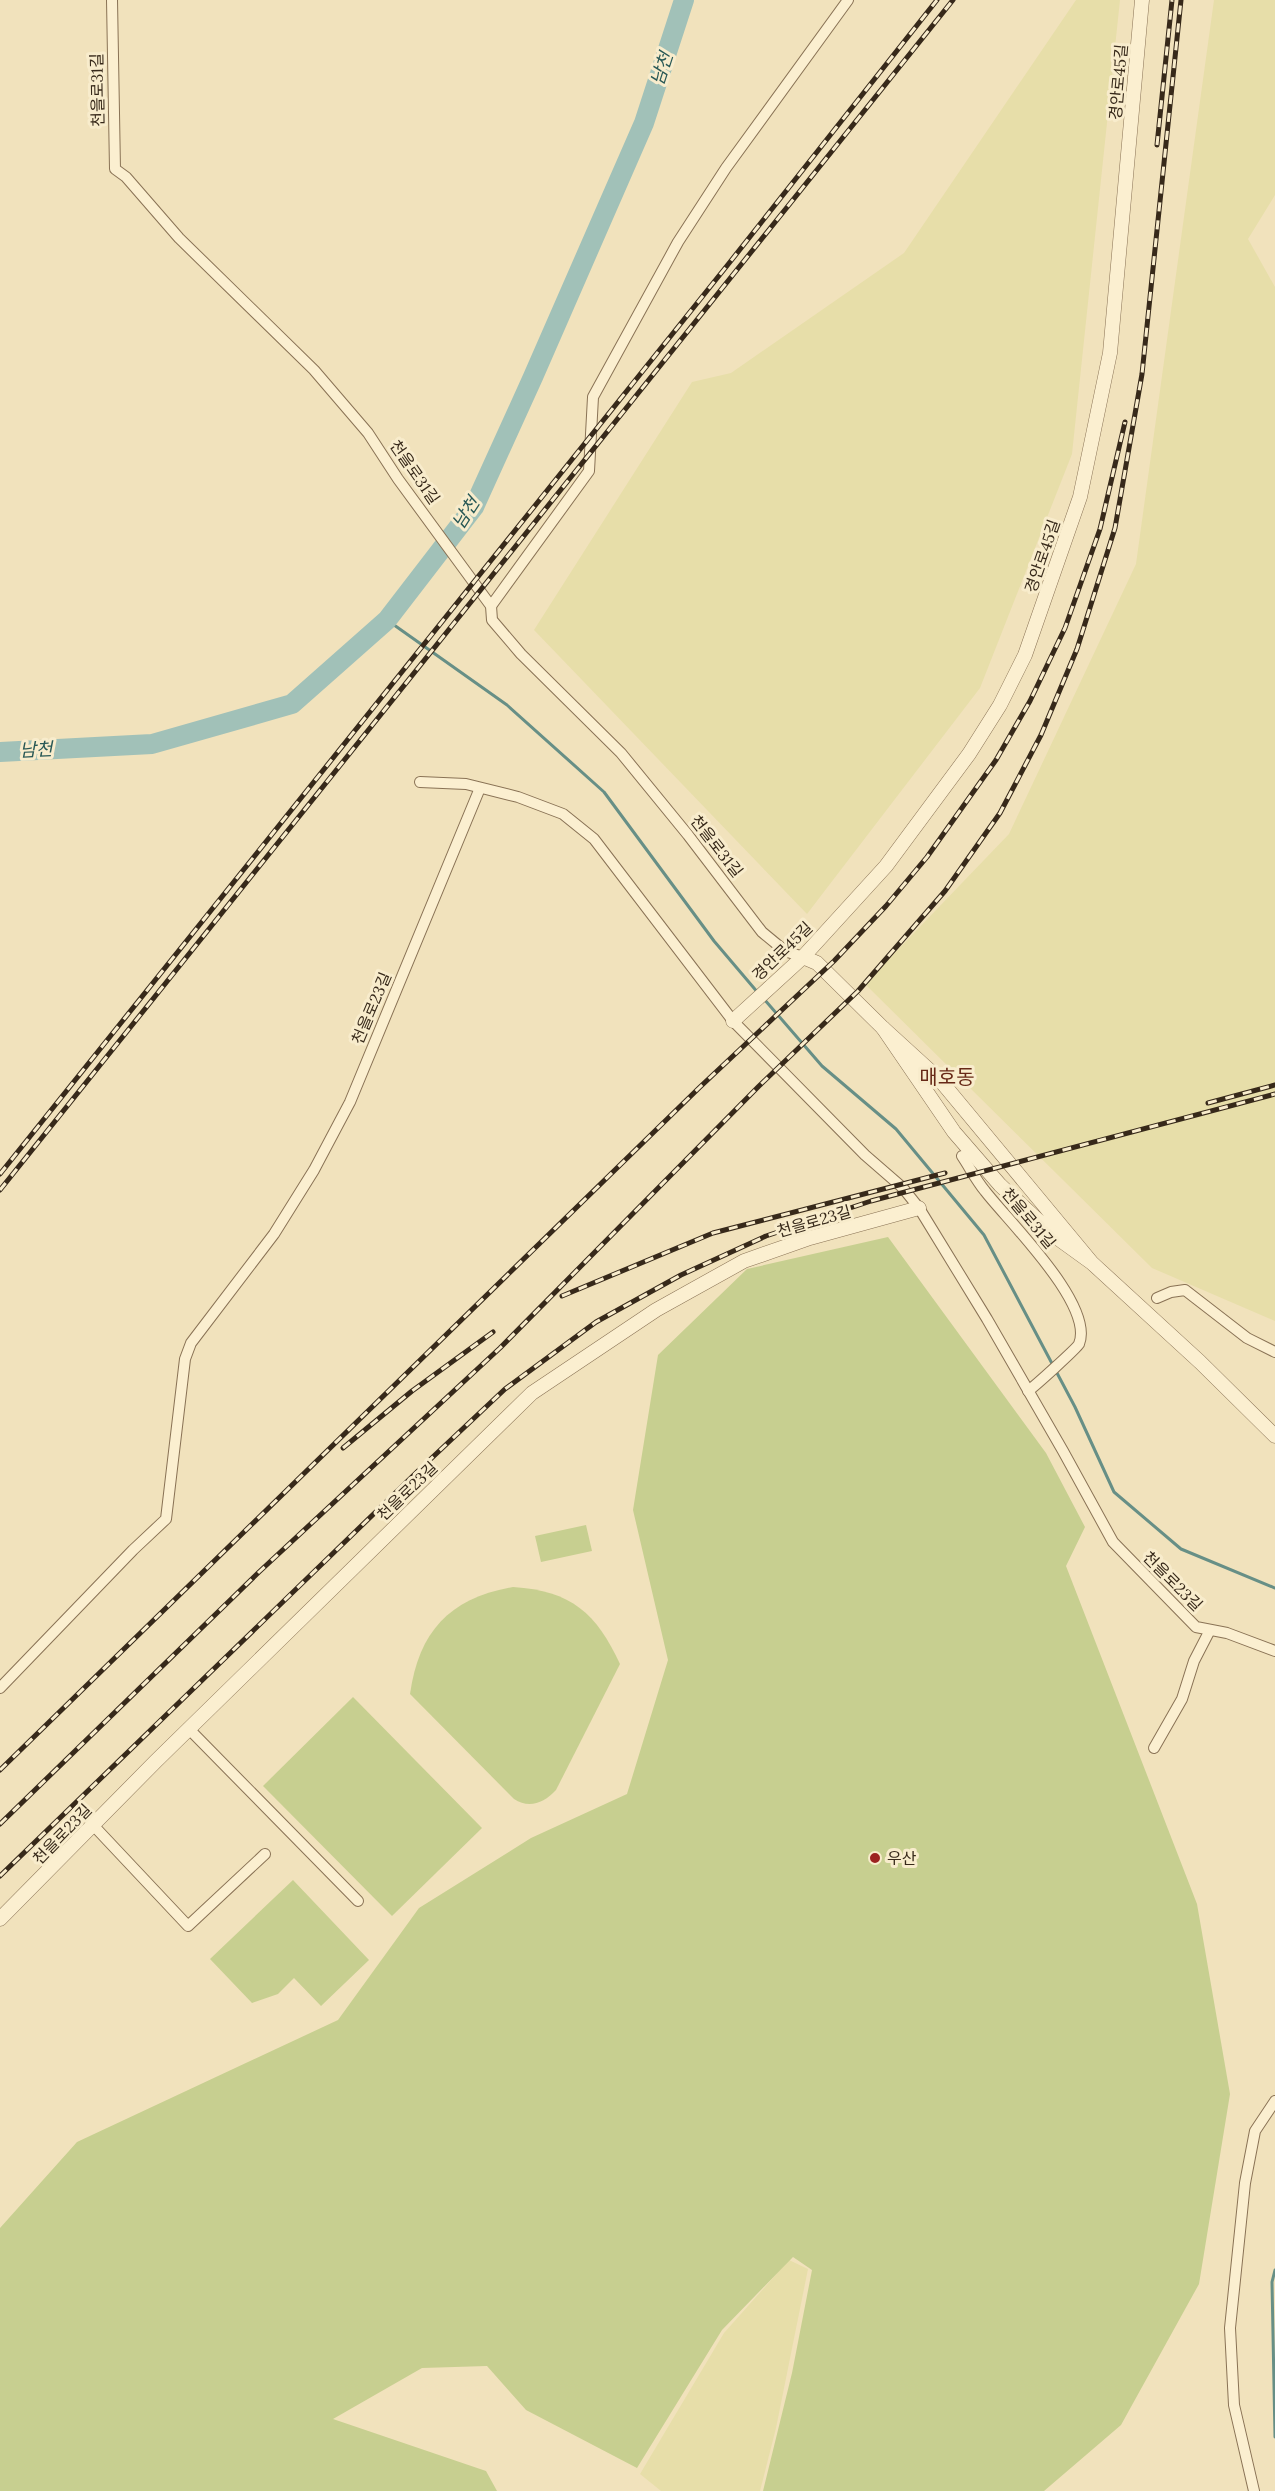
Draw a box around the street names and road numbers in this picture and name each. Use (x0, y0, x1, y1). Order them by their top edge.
street label: 경안로45길 (1105, 43, 1131, 121)
street label: 천을로31길 (86, 53, 108, 127)
street label: 천을로31길 (386, 436, 444, 508)
street label: 경안로45길 (1020, 517, 1064, 595)
street label: 천을로31길 (686, 811, 748, 881)
street label: 경안로45길 (748, 917, 816, 985)
street label: 천을로23길 (347, 969, 395, 1047)
street label: 천을로31길 (998, 1183, 1060, 1253)
street label: 천을로23길 (775, 1201, 853, 1241)
street label: 천을로23길 (373, 1457, 441, 1525)
street label: 천을로23길 (1139, 1547, 1207, 1615)
street label: 천을로23길 (28, 1800, 96, 1868)

